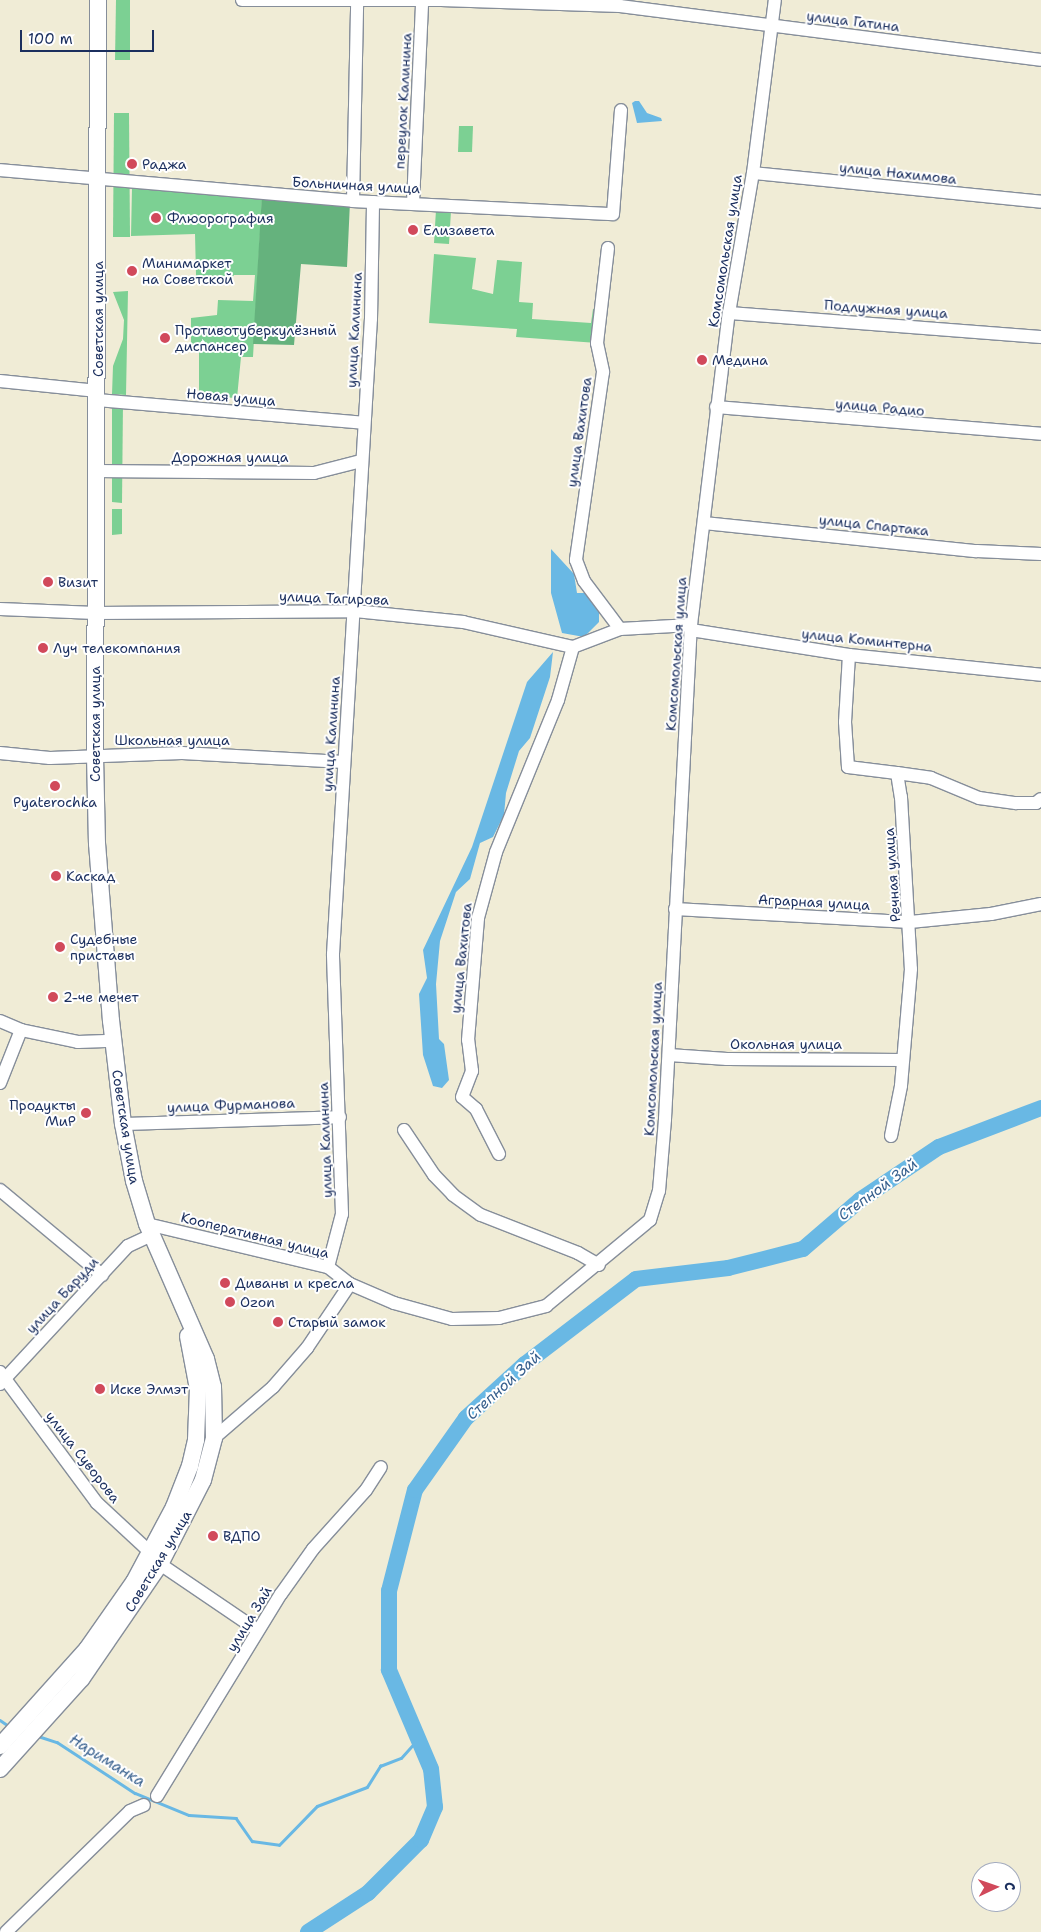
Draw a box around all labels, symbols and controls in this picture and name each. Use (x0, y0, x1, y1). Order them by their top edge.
street label: улица Гатина (806, 7, 900, 35)
scale bar (22, 20, 156, 52)
text: 100 m (28, 29, 73, 49)
street label: переулок Калинина (391, 32, 415, 170)
place label: Раджа (142, 156, 186, 172)
marker: Раджа (126, 158, 138, 170)
street label: улица Нахимова (839, 158, 957, 188)
street label: Больничная улица (292, 173, 420, 197)
street label: Комсомольская улица (705, 173, 745, 329)
place label: Флюорография (167, 210, 274, 226)
marker: Флюорография (149, 211, 163, 225)
place label: Елизавета (423, 222, 494, 238)
marker: Елизавета (407, 224, 419, 236)
place label: Минимаркет на Советской (142, 255, 233, 288)
street label: Советская улица (90, 261, 106, 377)
marker: Минимаркет на Советской (126, 265, 138, 277)
street label: улица Калинина (343, 272, 365, 388)
street label: Подлужная улица (824, 296, 948, 322)
place label: Противотуберкулёзный диспансер (175, 322, 337, 354)
marker: Противотуберкулёзный диспансер (159, 332, 171, 344)
place label: Медина (712, 352, 768, 368)
marker: Медина (696, 354, 708, 366)
street label: улица Вахитова (563, 376, 595, 488)
street label: Новая улица (186, 385, 276, 409)
street label: улица Радио (835, 395, 925, 419)
street label: Дорожная улица (171, 449, 289, 465)
street label: улица Спартака (818, 511, 930, 539)
place label: Визит (58, 574, 98, 590)
marker: Визит (42, 576, 54, 588)
street label: Комсомольская улица (662, 576, 690, 732)
street label: улица Тагирова (279, 588, 389, 608)
street label: улица Коминтерна (801, 625, 933, 655)
place label: Луч телекомпания (53, 640, 181, 656)
marker: Луч телекомпания (37, 642, 49, 654)
street label: Советская улица (87, 666, 103, 782)
street label: улица Калинина (319, 676, 343, 792)
street label: Школьная улица (114, 732, 230, 748)
marker: Pyaterochka (49, 780, 61, 792)
place label: Pyaterochka (13, 794, 97, 810)
street label: Речная улица (880, 827, 904, 923)
place label: Каскад (66, 868, 115, 884)
marker: Каскад (50, 870, 62, 882)
street label: Аграрная улица (758, 891, 870, 913)
street label: улица Вахитова (447, 902, 475, 1014)
place label: Судебные приставы (70, 931, 138, 964)
marker: Судебные приставы (54, 941, 66, 953)
street label: Комсомольская улица (641, 981, 665, 1137)
place label: 2-че мечет (63, 989, 139, 1005)
marker: 2-че мечет (47, 991, 59, 1003)
street label: Окольная улица (730, 1036, 842, 1052)
street label: Советская улица (109, 1069, 143, 1185)
street label: улица Калинина (315, 1082, 335, 1198)
street label: улица Фурманова (167, 1094, 295, 1116)
place label: Продукты МиР (9, 1097, 76, 1130)
marker: Продукты МиР (80, 1107, 92, 1119)
water label: Степной Зай (835, 1155, 921, 1225)
street label: Кооперативная улица (179, 1208, 331, 1262)
street label: улица Баруди (22, 1253, 102, 1337)
place label: Диваны и кресла (235, 1275, 354, 1291)
marker: Диваны и кресла (219, 1277, 231, 1289)
place label: Ozon (240, 1294, 275, 1310)
marker: Ozon (224, 1296, 236, 1308)
place label: Старый замок (288, 1314, 386, 1330)
marker: Старый замок (272, 1316, 284, 1328)
water label: Степной Зай (463, 1348, 545, 1424)
place label: Иске Элмэт (110, 1381, 188, 1397)
marker: Иске Элмэт (94, 1383, 106, 1395)
street label: улица Суворова (42, 1408, 124, 1506)
street label: Советская улица (121, 1507, 195, 1615)
place label: ВДПО (223, 1528, 261, 1544)
marker: ВДПО (207, 1530, 219, 1542)
street label: улица Зай (223, 1583, 275, 1655)
water label: Нариманка (66, 1731, 148, 1791)
north arrow (971, 1862, 1021, 1912)
text: С (1001, 1881, 1019, 1891)

